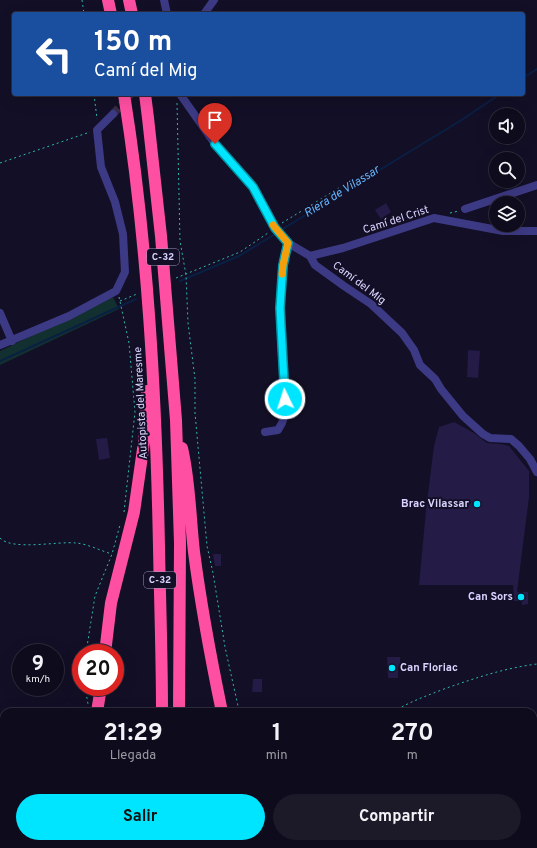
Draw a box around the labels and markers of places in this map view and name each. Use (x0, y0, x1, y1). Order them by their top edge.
pin (198, 103, 232, 144)
place label: Brac Vilassar (401, 497, 469, 511)
marker: Brac Vilassar (472, 499, 482, 509)
place label: Can Sors (468, 590, 513, 604)
marker: Can Sors (516, 592, 526, 602)
place label: Can Floriac (400, 661, 458, 675)
marker: Can Floriac (387, 663, 397, 673)

